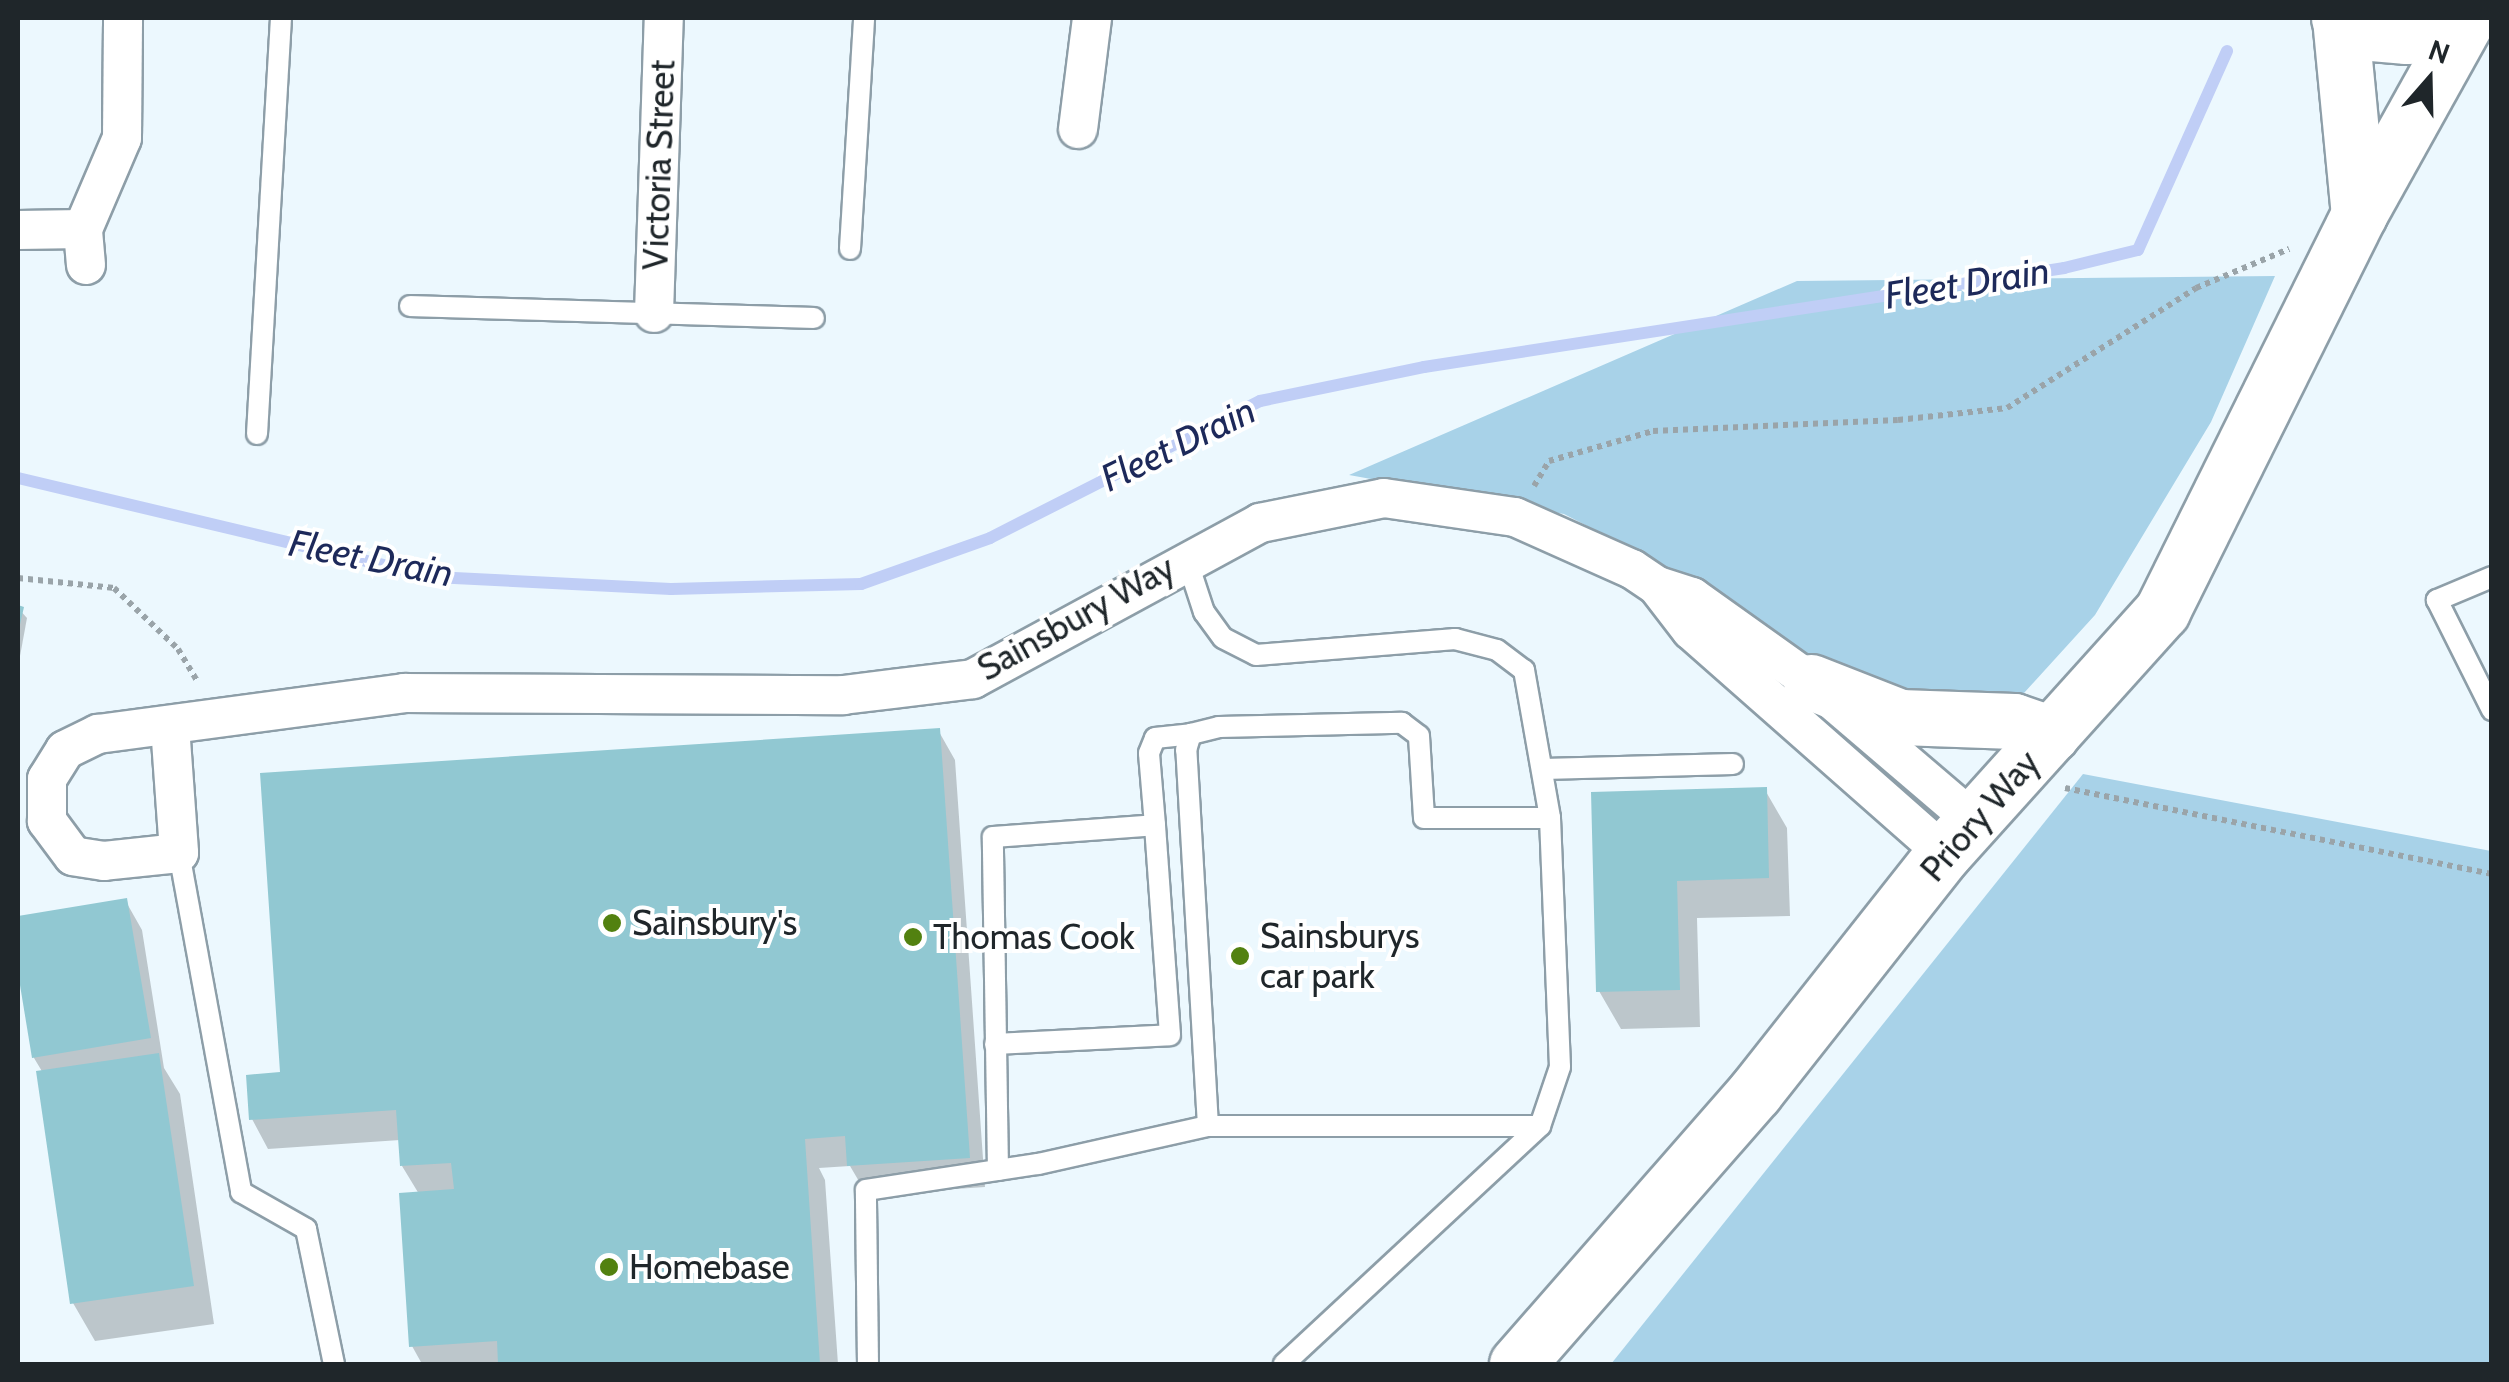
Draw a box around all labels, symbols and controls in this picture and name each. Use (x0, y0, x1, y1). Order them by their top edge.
north arrow (2379, 30, 2479, 130)
text: N (2424, 32, 2454, 71)
street label: Victoria Street (634, 59, 684, 271)
water label: Fleet Drain (1881, 247, 2053, 319)
water label: Fleet Drain (1093, 387, 1263, 501)
water label: Fleet Drain (285, 520, 457, 596)
street label: Sainsbury Way (970, 547, 1182, 689)
street label: Priory Way (1912, 742, 2048, 890)
place label: Sainsbury's (632, 902, 797, 944)
marker: Sainsbury's (601, 912, 623, 934)
place label: Sainsburys car park (1260, 915, 1420, 997)
place label: Thomas Cook (933, 916, 1135, 958)
marker: Thomas Cook (902, 926, 924, 948)
marker: Sainsburys car park (1229, 945, 1251, 967)
place label: Homebase (629, 1246, 790, 1288)
marker: Homebase (598, 1256, 620, 1278)

